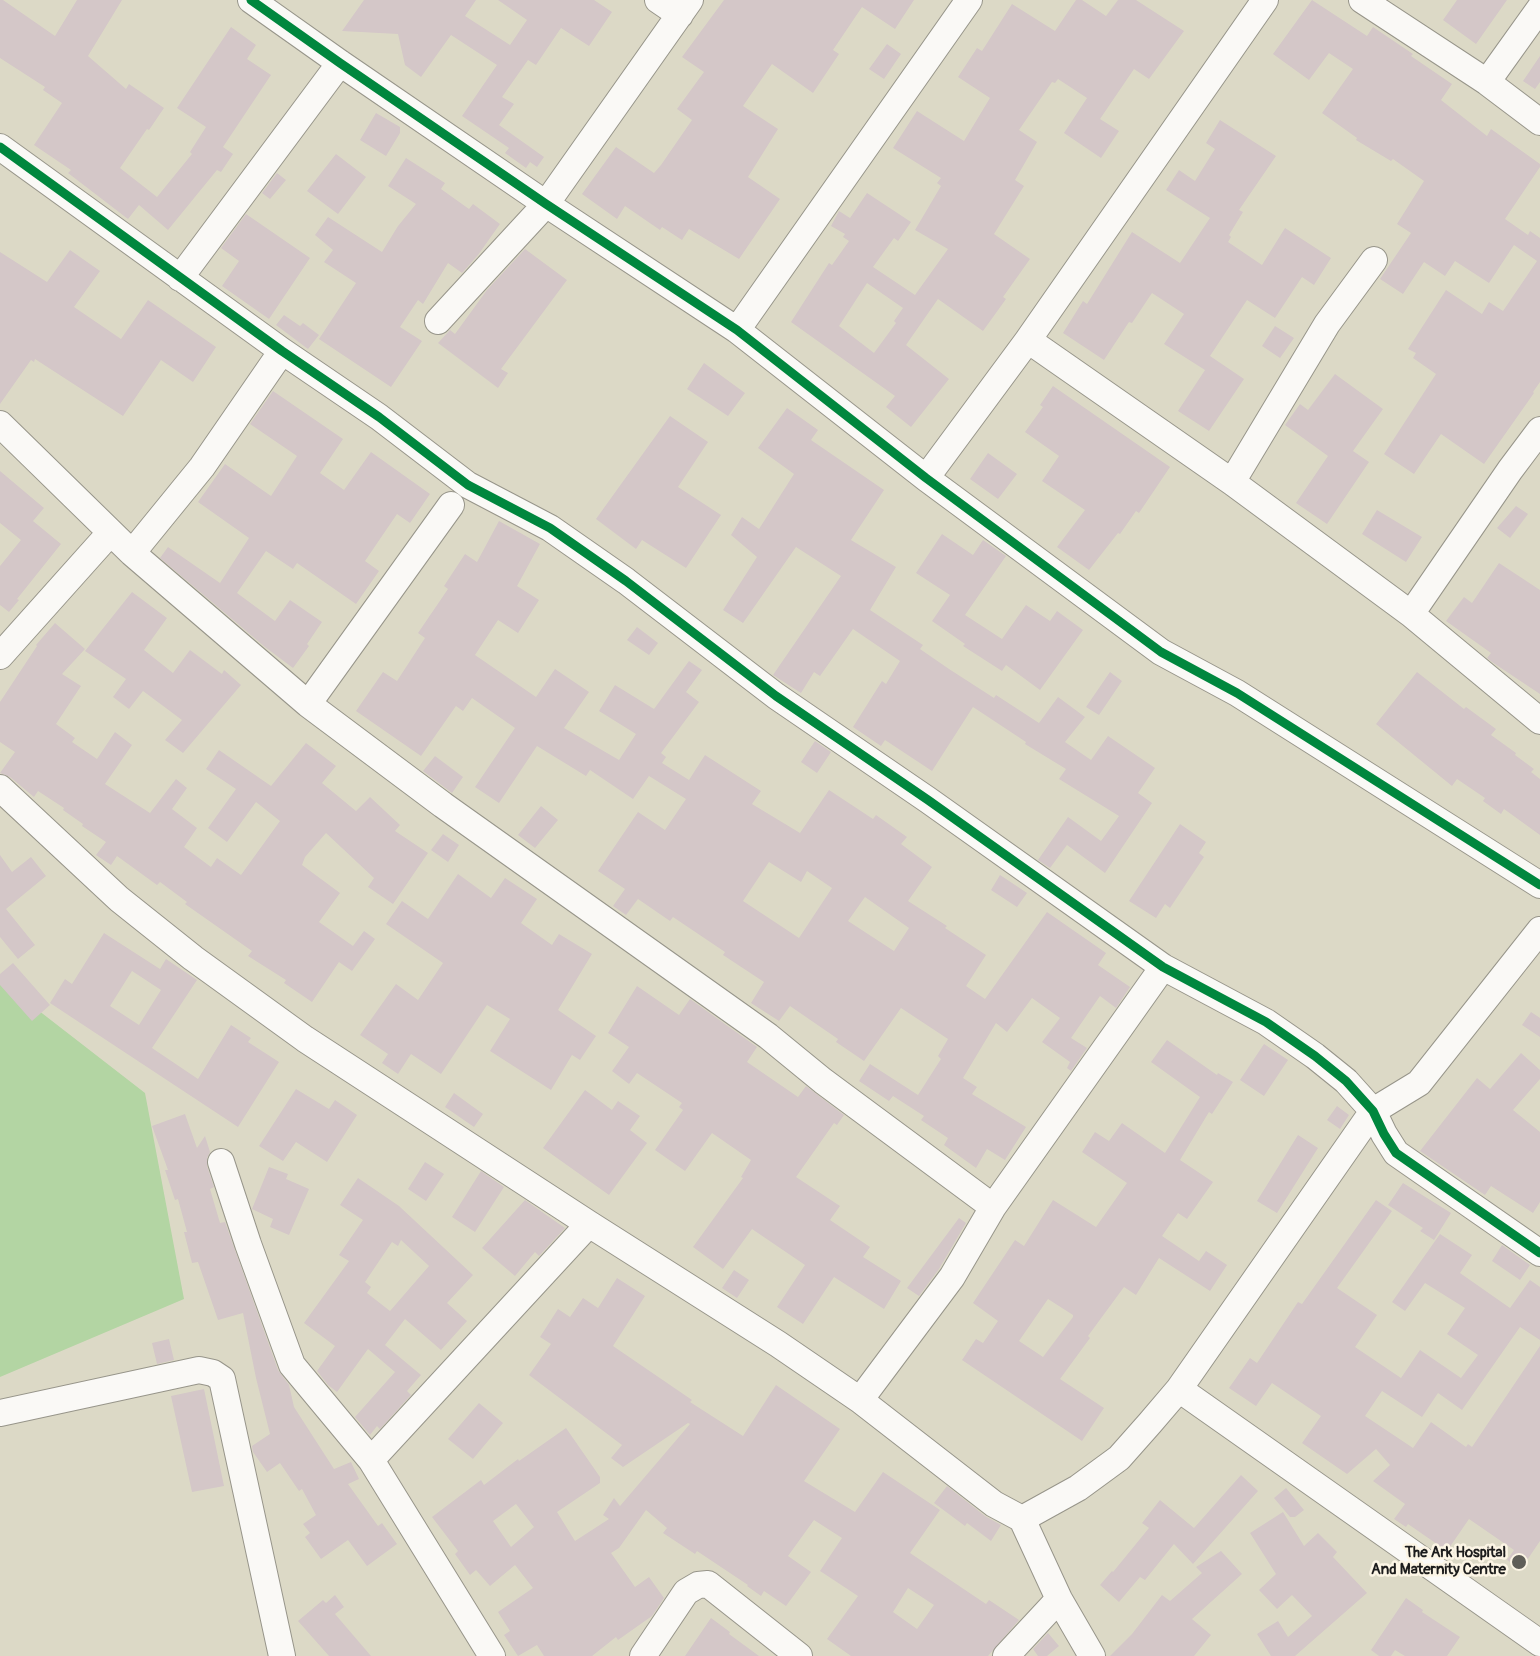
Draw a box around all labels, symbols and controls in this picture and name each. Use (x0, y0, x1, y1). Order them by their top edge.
place label: The Ark Hospital And Maternity Centre (1371, 1544, 1506, 1579)
marker: The Ark Hospital And Maternity Centre (1510, 1553, 1528, 1571)

